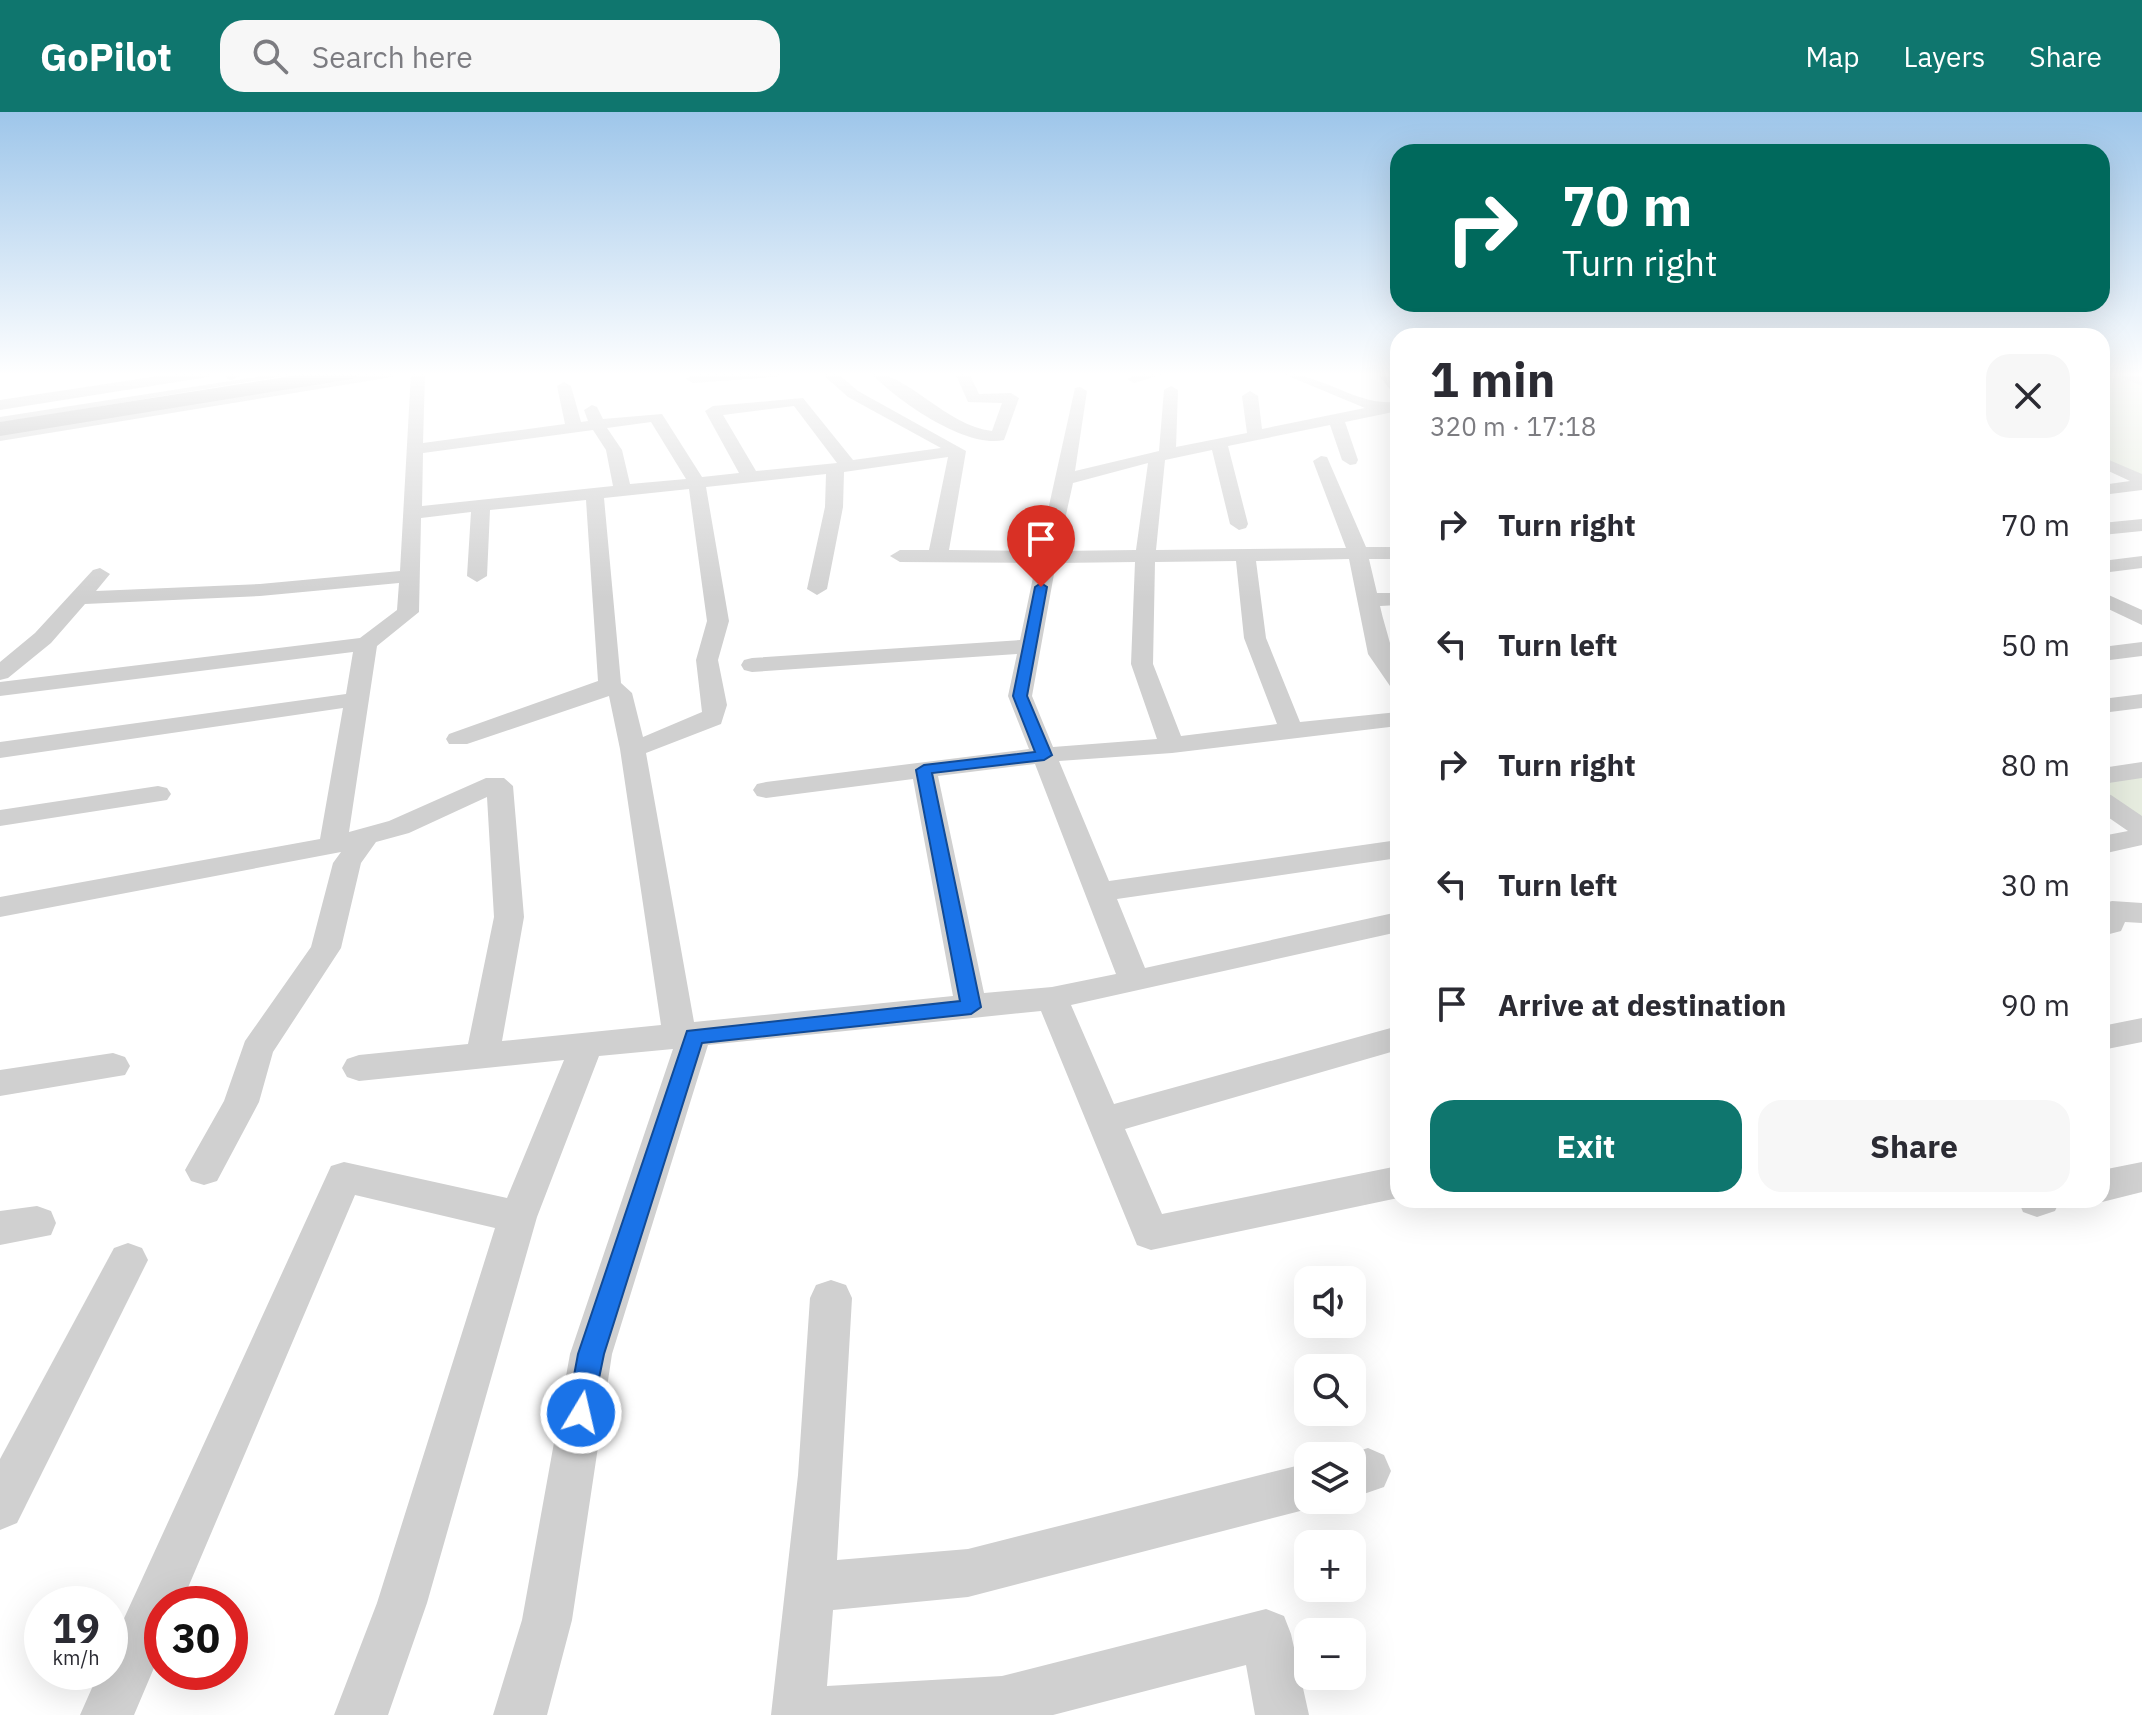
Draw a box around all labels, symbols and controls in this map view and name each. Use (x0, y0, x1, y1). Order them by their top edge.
search box (220, 20, 780, 92)
text: GoPilot (40, 32, 172, 81)
icon: search (248, 34, 292, 78)
text: Search here (312, 37, 473, 76)
text: Map (1805, 38, 1859, 75)
text: Layers (1903, 38, 1985, 75)
text: Share (2029, 38, 2102, 75)
text: 70 m (1562, 169, 1692, 241)
icon: right (1430, 176, 1534, 280)
text: Turn right (1562, 239, 1718, 286)
text: 1 min (1430, 348, 1555, 410)
button: close (1986, 354, 2070, 438)
text: 320 m · 17:18 (1430, 409, 1596, 443)
icon: right (1430, 502, 1474, 546)
pin (1007, 505, 1075, 587)
text: Turn right (1498, 505, 1636, 544)
text: 70 m (2001, 505, 2070, 544)
icon: arrive (1019, 517, 1063, 561)
icon: left (1430, 622, 1474, 666)
text: Turn left (1498, 625, 1617, 664)
text: 50 m (2001, 625, 2070, 664)
icon: right (1430, 742, 1474, 786)
text: Turn right (1498, 745, 1636, 784)
text: 80 m (2001, 745, 2070, 784)
icon: left (1430, 862, 1474, 906)
text: Turn left (1498, 865, 1617, 904)
text: 30 m (2001, 865, 2070, 904)
icon: arrive (1430, 982, 1474, 1026)
text: Arrive at destination (1498, 985, 1786, 1024)
text: 90 m (2001, 985, 2070, 1024)
button: Exit (1430, 1100, 1742, 1192)
button: Share (1758, 1100, 2070, 1192)
map controls (1294, 1266, 1366, 1690)
button: sound (1294, 1266, 1366, 1338)
button: search (1294, 1354, 1366, 1426)
position arrow (539, 1371, 623, 1455)
button: layers (1294, 1442, 1366, 1514)
button: + (1294, 1530, 1366, 1602)
speed limit sign: 30 (144, 1586, 248, 1690)
text: 19 (52, 1602, 100, 1654)
button: − (1294, 1618, 1366, 1690)
text: km/h (52, 1644, 100, 1671)

